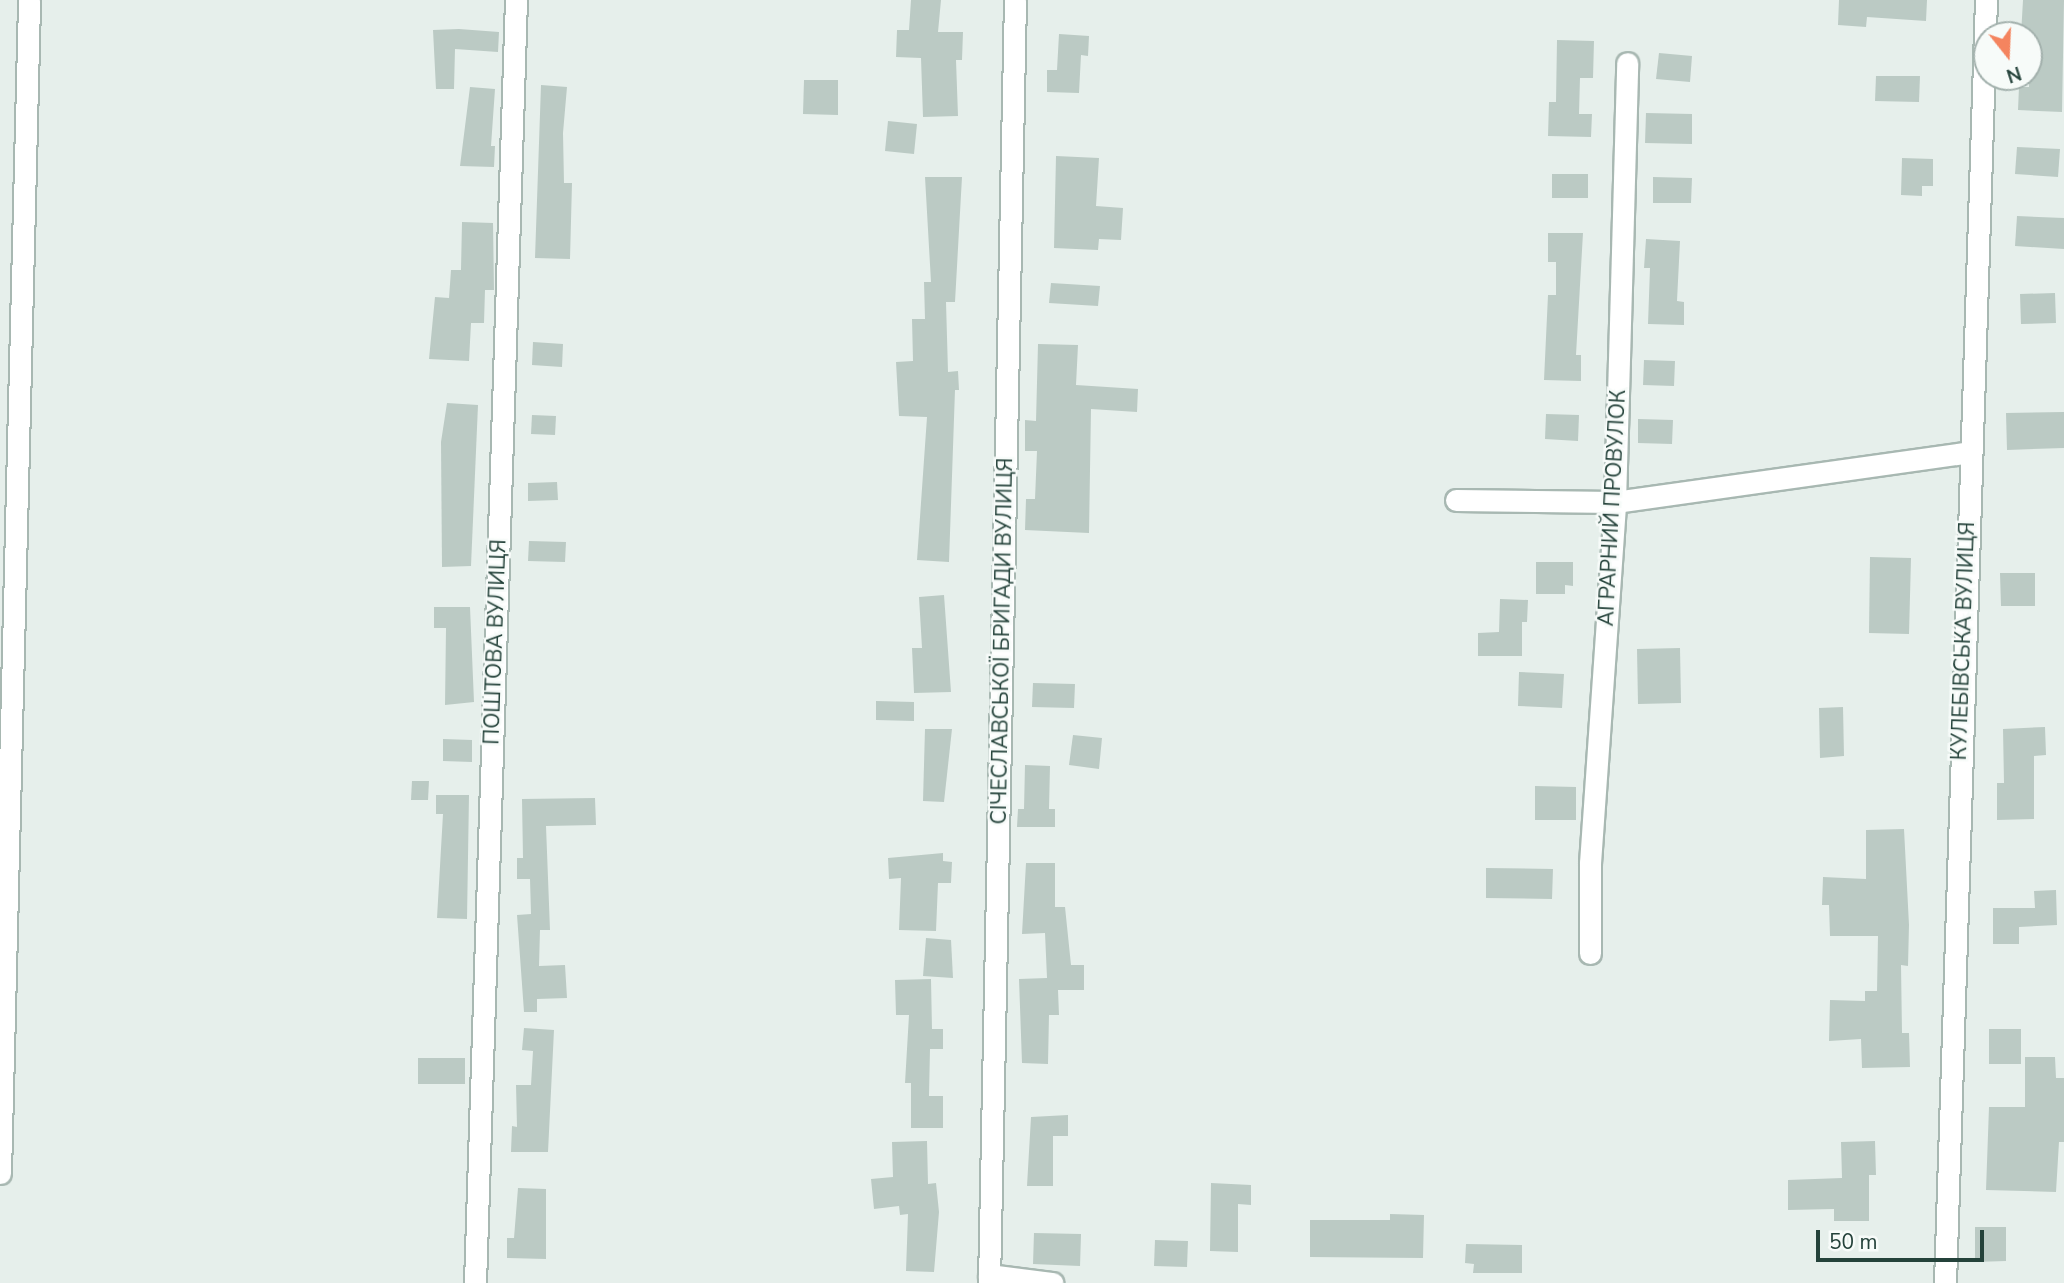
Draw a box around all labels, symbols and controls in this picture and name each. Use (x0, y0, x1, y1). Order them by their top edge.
north arrow (1973, 21, 2043, 91)
text: N (2003, 60, 2025, 89)
street label: АГРАРНИЙ ПРОВУЛОК (1593, 389, 1631, 627)
street label: СІЧЕСЛАВСЬКОЇ БРИГАДИ ВУЛИЦЯ (986, 457, 1018, 825)
street label: КУЛЕБІВСЬКА ВУЛИЦЯ (1946, 521, 1980, 761)
street label: ПОШТОВА ВУЛИЦЯ (479, 539, 511, 745)
scale bar (1819, 1216, 1987, 1260)
text: 50 m (1829, 1228, 1878, 1256)

